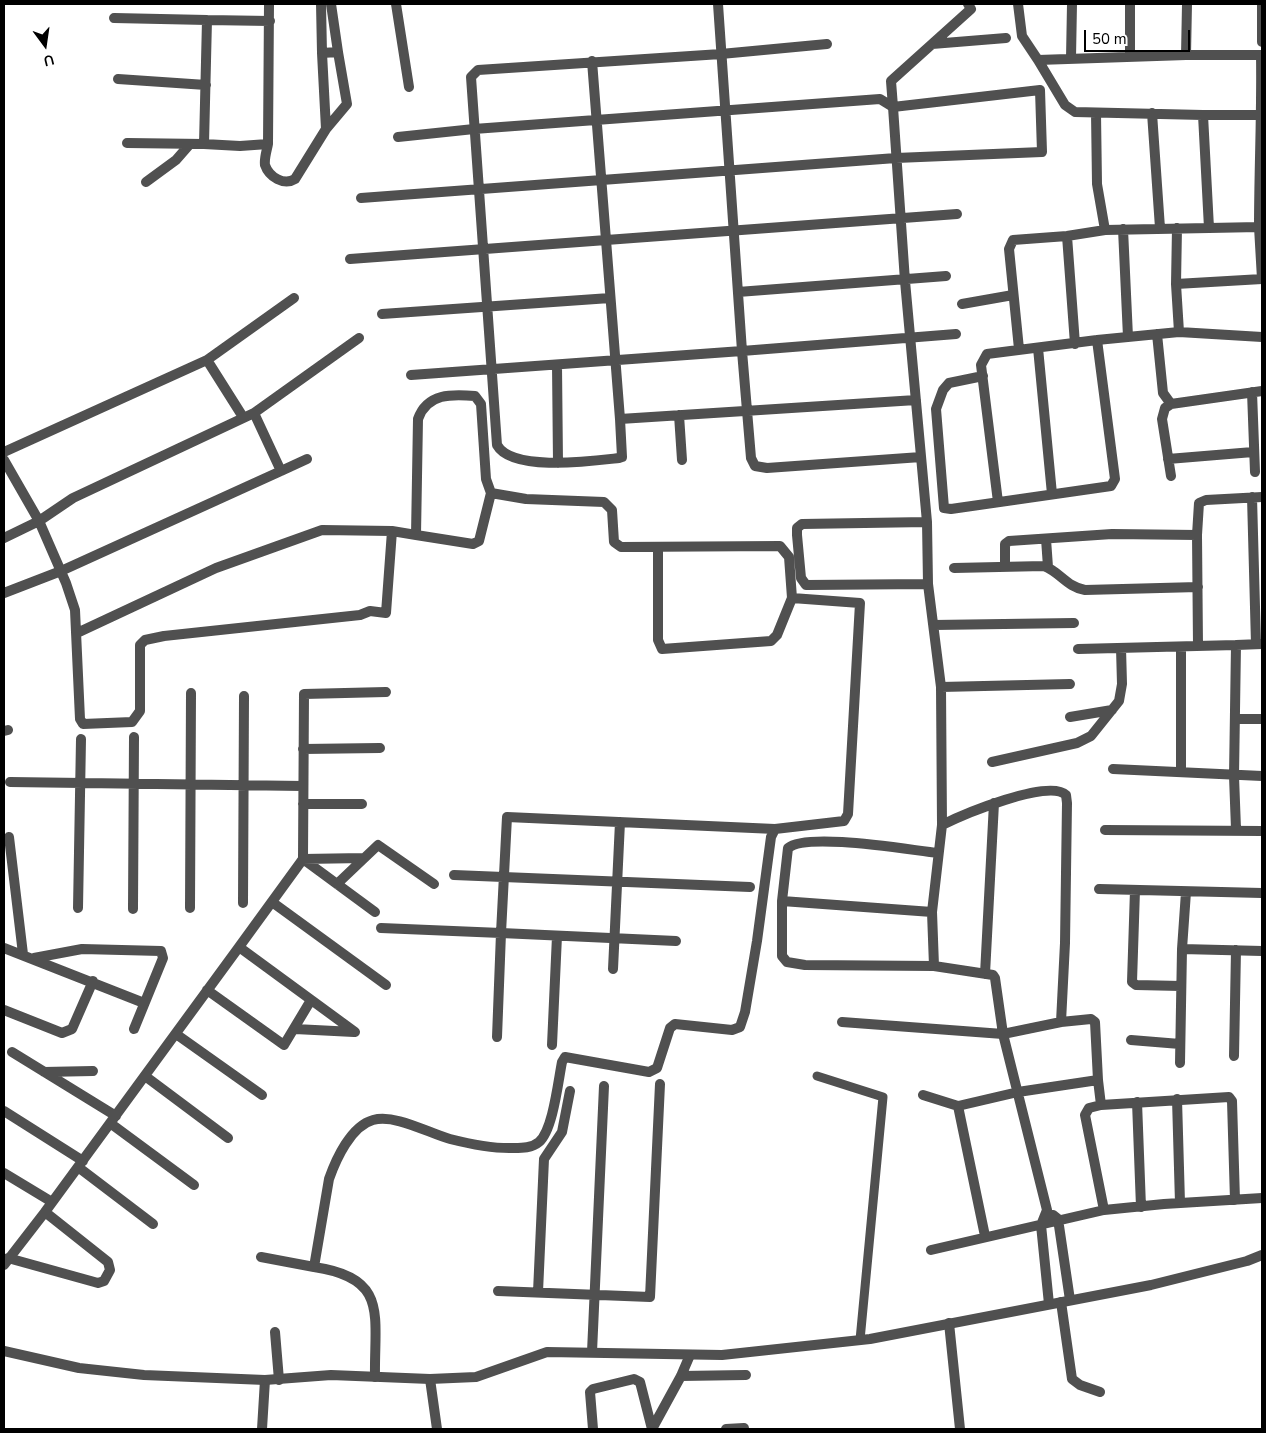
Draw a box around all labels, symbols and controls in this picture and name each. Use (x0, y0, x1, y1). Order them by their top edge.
north arrow (20, 20, 70, 70)
scale bar (1086, 20, 1192, 52)
text: 50 m (1092, 29, 1127, 49)
text: U (41, 50, 56, 71)

